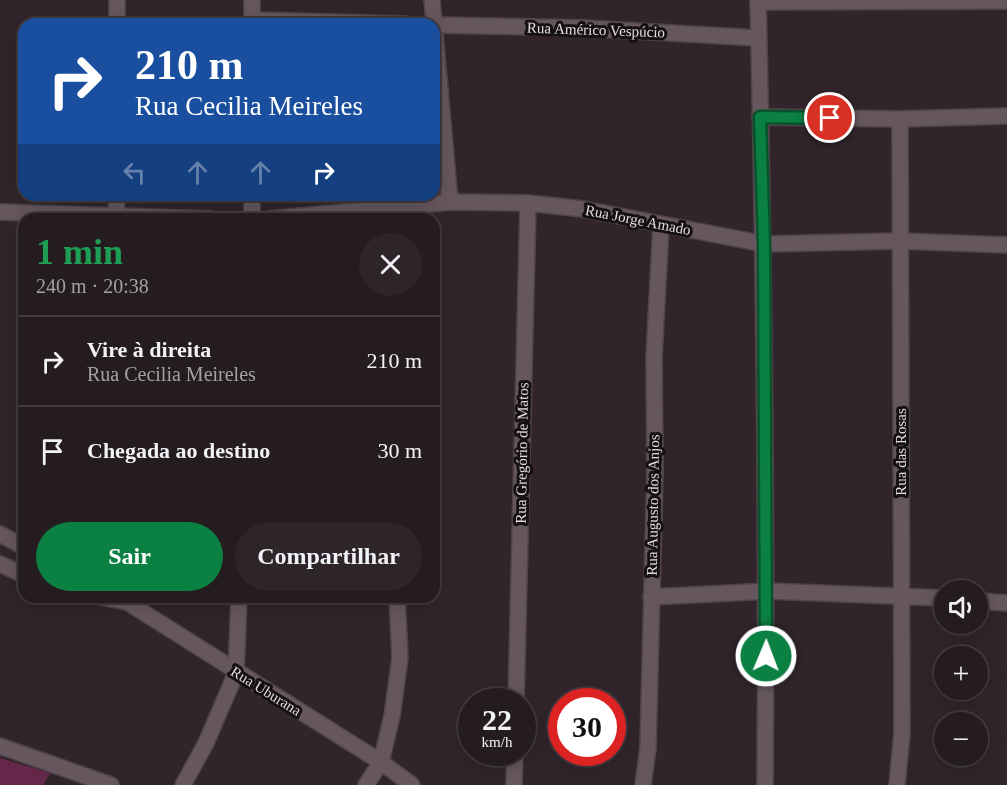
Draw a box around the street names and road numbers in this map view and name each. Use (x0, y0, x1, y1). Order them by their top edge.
street label: Rua Américo Vespúcio (527, 20, 665, 40)
street label: Rua Jorge Amado (584, 202, 692, 238)
street label: Rua Gregório de Matos (513, 382, 531, 524)
street label: Rua das Rosas (893, 408, 909, 496)
street label: Rua Augusto dos Anjos (644, 434, 662, 576)
street label: Rua Uburana (228, 663, 304, 719)

